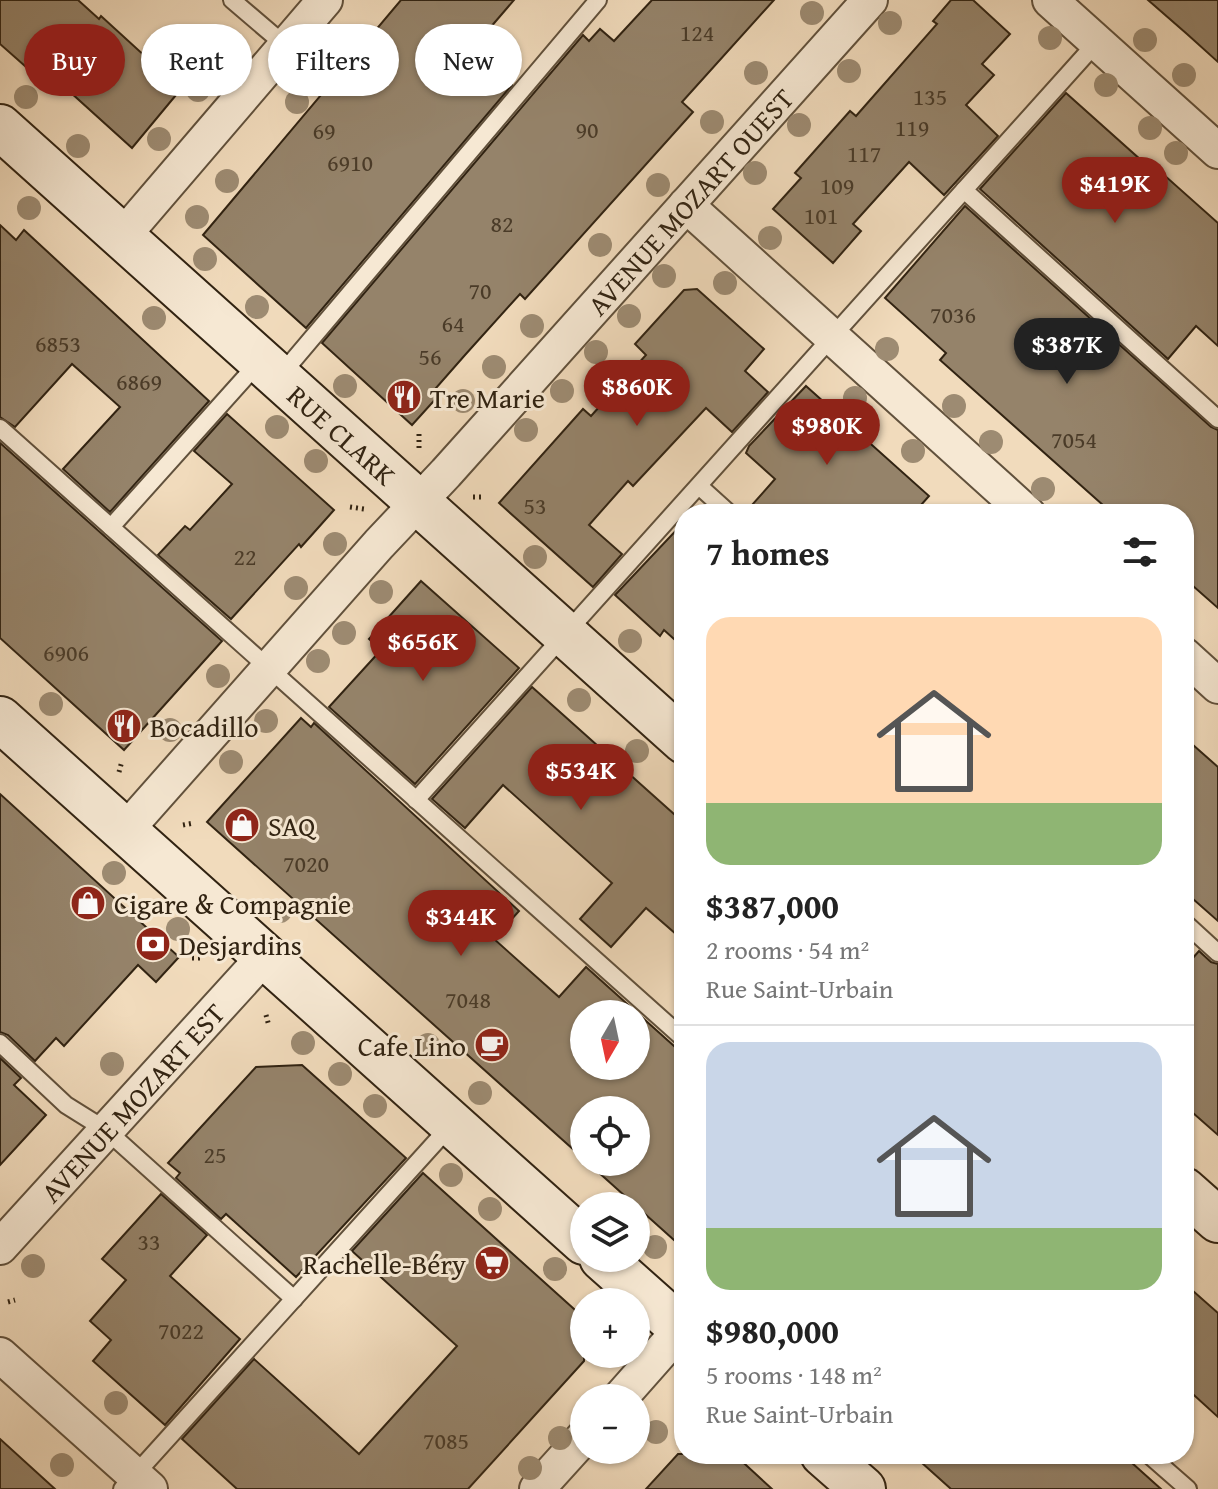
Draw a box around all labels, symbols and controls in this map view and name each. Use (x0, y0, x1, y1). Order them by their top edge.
house number: 124 (680, 15, 714, 50)
chip: Buy (24, 24, 125, 96)
chip: Rent (141, 24, 252, 96)
chip: Filters (268, 24, 399, 96)
chip: New (415, 24, 522, 96)
street label: AVENUE MOZART OUEST (577, 78, 803, 324)
house number: 135 (913, 79, 947, 114)
house number: 119 (895, 110, 929, 145)
house number: 90 (575, 112, 599, 147)
house number: 69 (312, 113, 336, 148)
house number: 117 (847, 136, 881, 171)
house number: 6910 (327, 145, 373, 180)
pin: $419K (1059, 157, 1171, 225)
text: $419K (1080, 163, 1150, 202)
house number: 109 (820, 168, 854, 203)
house number: 101 (804, 198, 838, 233)
house number: 82 (490, 206, 514, 241)
house number: 70 (468, 273, 492, 308)
house number: 7036 (930, 297, 976, 332)
house number: 64 (441, 306, 465, 341)
pin: $387K (1011, 318, 1123, 386)
text: $387K (1032, 324, 1102, 363)
house number: 6853 (35, 326, 81, 361)
house number: 56 (418, 339, 442, 374)
pin: $860K (581, 360, 693, 428)
house number: 6869 (116, 364, 162, 399)
text: $860K (602, 366, 672, 405)
street label: RUE CLARK (279, 374, 406, 494)
place label: Tre Marie (430, 377, 545, 418)
restaurant icon: Tre Marie (385, 378, 423, 416)
pin: $980K (771, 399, 883, 467)
text: $980K (792, 405, 862, 444)
house number: 7054 (1051, 422, 1097, 457)
house number: 53 (523, 488, 547, 523)
text: 7 homes (706, 528, 830, 577)
icon: filters (1118, 530, 1162, 574)
house number: 22 (233, 539, 257, 574)
pin: $656K (367, 615, 479, 683)
text: $656K (388, 621, 458, 660)
house number: 6906 (43, 635, 89, 670)
icon: home (862, 669, 1006, 813)
place label: Bocadillo (150, 706, 259, 747)
restaurant icon: Bocadillo (105, 707, 143, 745)
pin: $534K (525, 744, 637, 812)
text: $534K (546, 750, 616, 789)
place label: SAQ (268, 805, 317, 846)
shop icon: SAQ (223, 806, 261, 844)
house number: 7020 (283, 846, 329, 881)
text: $387,000 (706, 881, 839, 930)
place label: Cigare & Compagnie (114, 883, 351, 924)
shop icon: Cigare & Compagnie (69, 884, 107, 922)
pin: $344K (405, 890, 517, 958)
text: $344K (426, 896, 496, 935)
place label: Desjardins (179, 924, 302, 965)
bank icon: Desjardins (134, 925, 172, 963)
text: 2 rooms · 54 m² (706, 930, 869, 969)
text: Rue Saint-Urbain (706, 969, 893, 1008)
house number: 7048 (445, 982, 491, 1017)
street label: AVENUE MOZART EST (30, 993, 234, 1211)
north arrow (570, 1000, 650, 1080)
map controls (570, 1000, 650, 1464)
place label: Cafe Lino (358, 1025, 466, 1066)
cafe icon: Cafe Lino (473, 1026, 511, 1064)
icon: home (862, 1094, 1006, 1238)
button: locate (570, 1096, 650, 1176)
house number: 25 (203, 1137, 227, 1172)
button: layers (570, 1192, 650, 1272)
house number: 33 (137, 1224, 161, 1259)
place label: Rachelle-Béry (303, 1243, 466, 1284)
supermarket icon: Rachelle-Béry (473, 1244, 511, 1282)
button: + (570, 1288, 650, 1368)
text: $980,000 (706, 1306, 839, 1355)
house number: 7022 (158, 1313, 204, 1348)
text: 5 rooms · 148 m² (706, 1355, 882, 1394)
button: − (570, 1384, 650, 1464)
text: Rue Saint-Urbain (706, 1394, 893, 1433)
house number: 7085 (423, 1423, 469, 1458)

